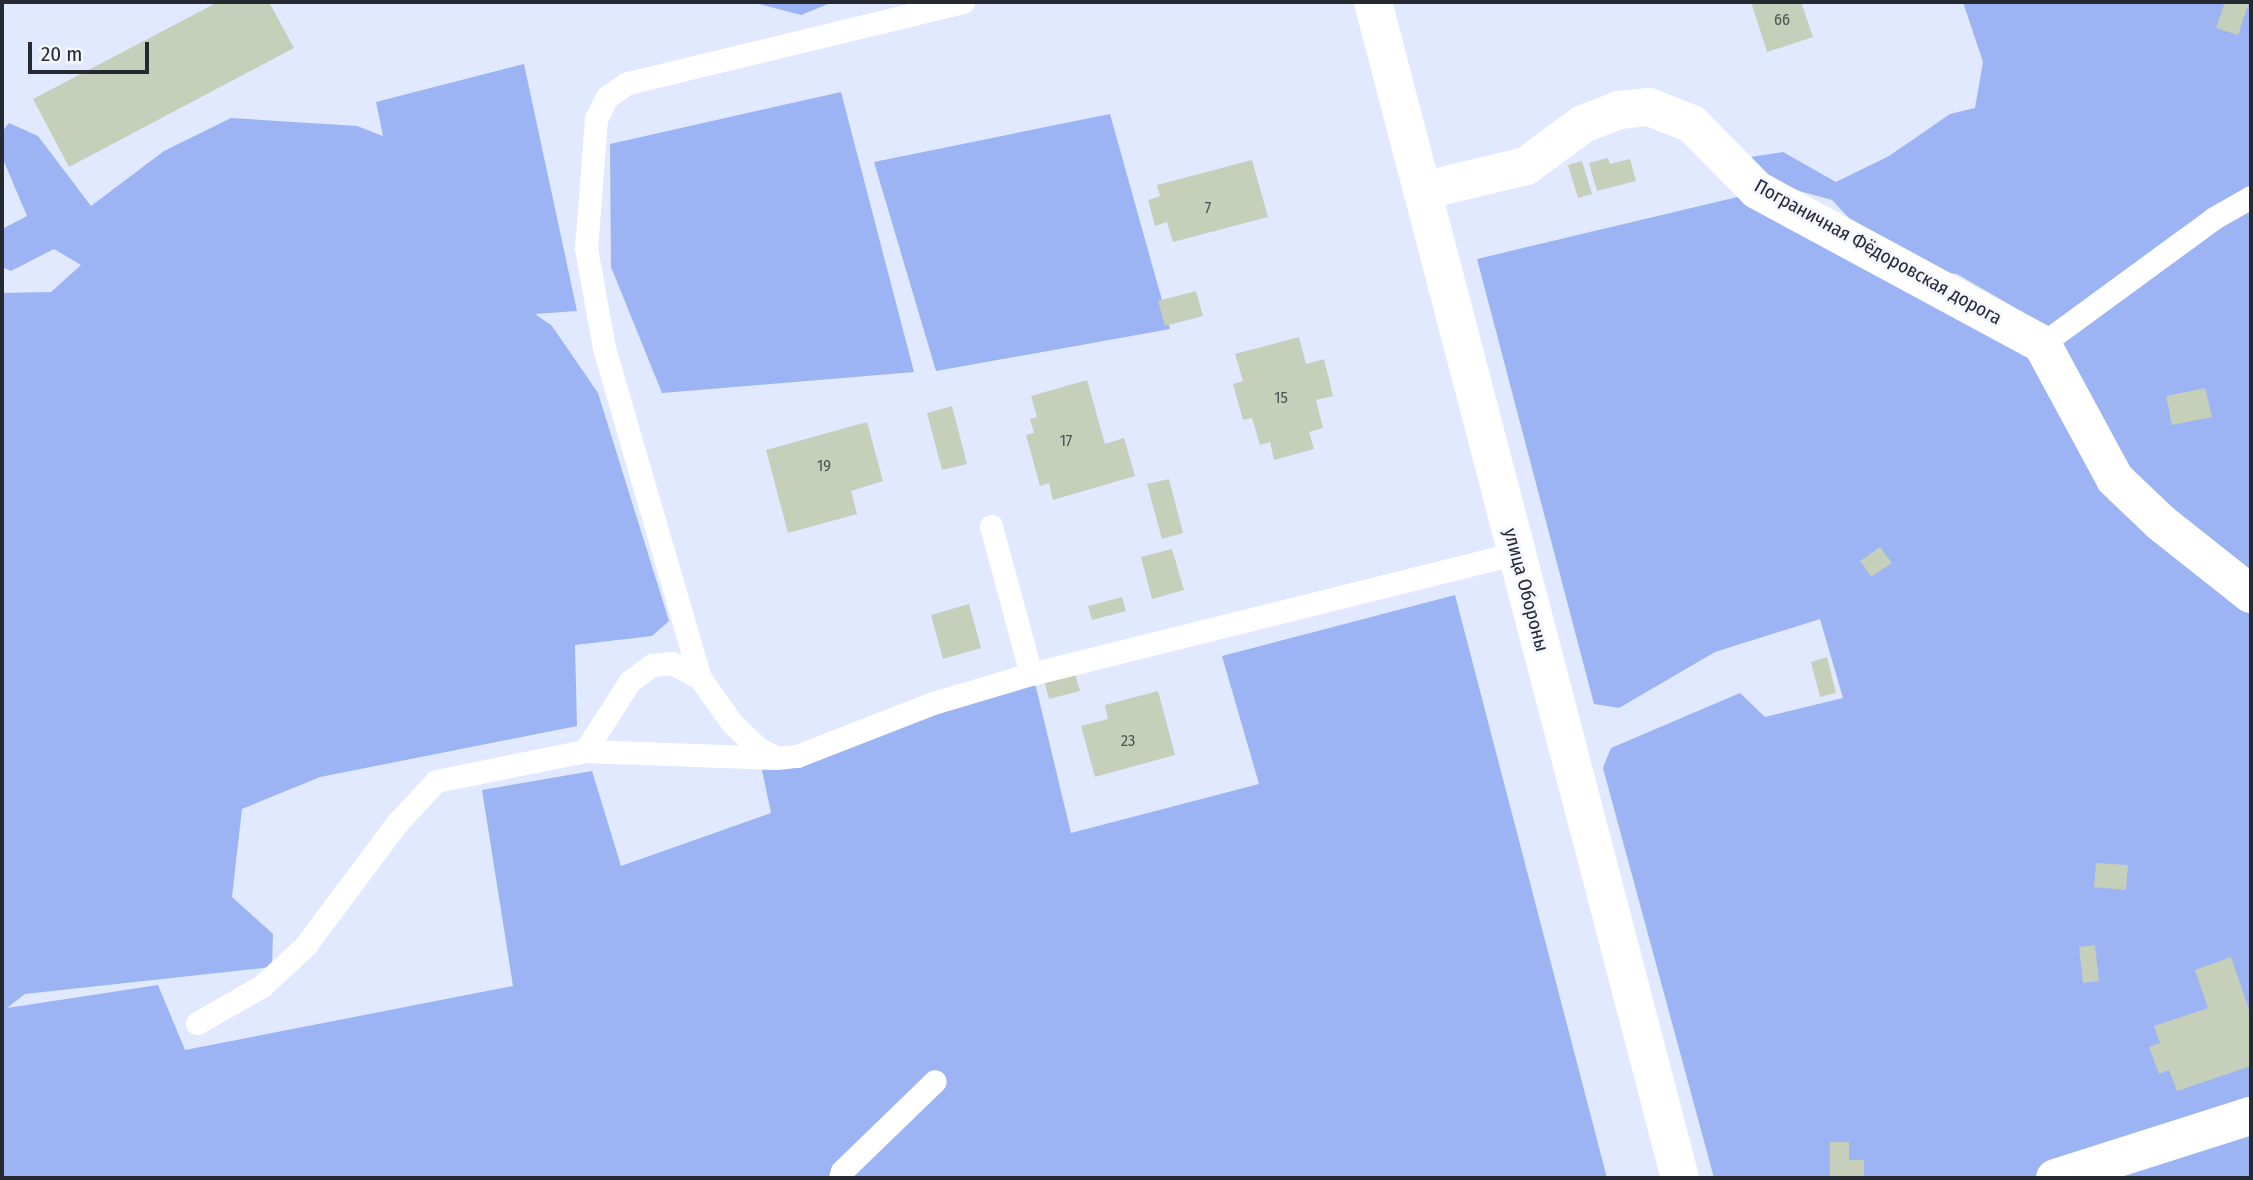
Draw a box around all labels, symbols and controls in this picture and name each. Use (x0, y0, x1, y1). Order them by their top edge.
house number: 66 (1774, 10, 1790, 30)
scale bar (32, 28, 152, 72)
text: 20 m (41, 41, 82, 67)
street label: Пограничная Фёдоровская дорога (1750, 174, 2006, 330)
house number: 7 (1205, 198, 1211, 218)
house number: 15 (1274, 388, 1288, 408)
house number: 17 (1060, 431, 1072, 451)
house number: 19 (817, 456, 831, 476)
street label: улица Обороны (1499, 526, 1553, 654)
house number: 23 (1121, 731, 1135, 751)

